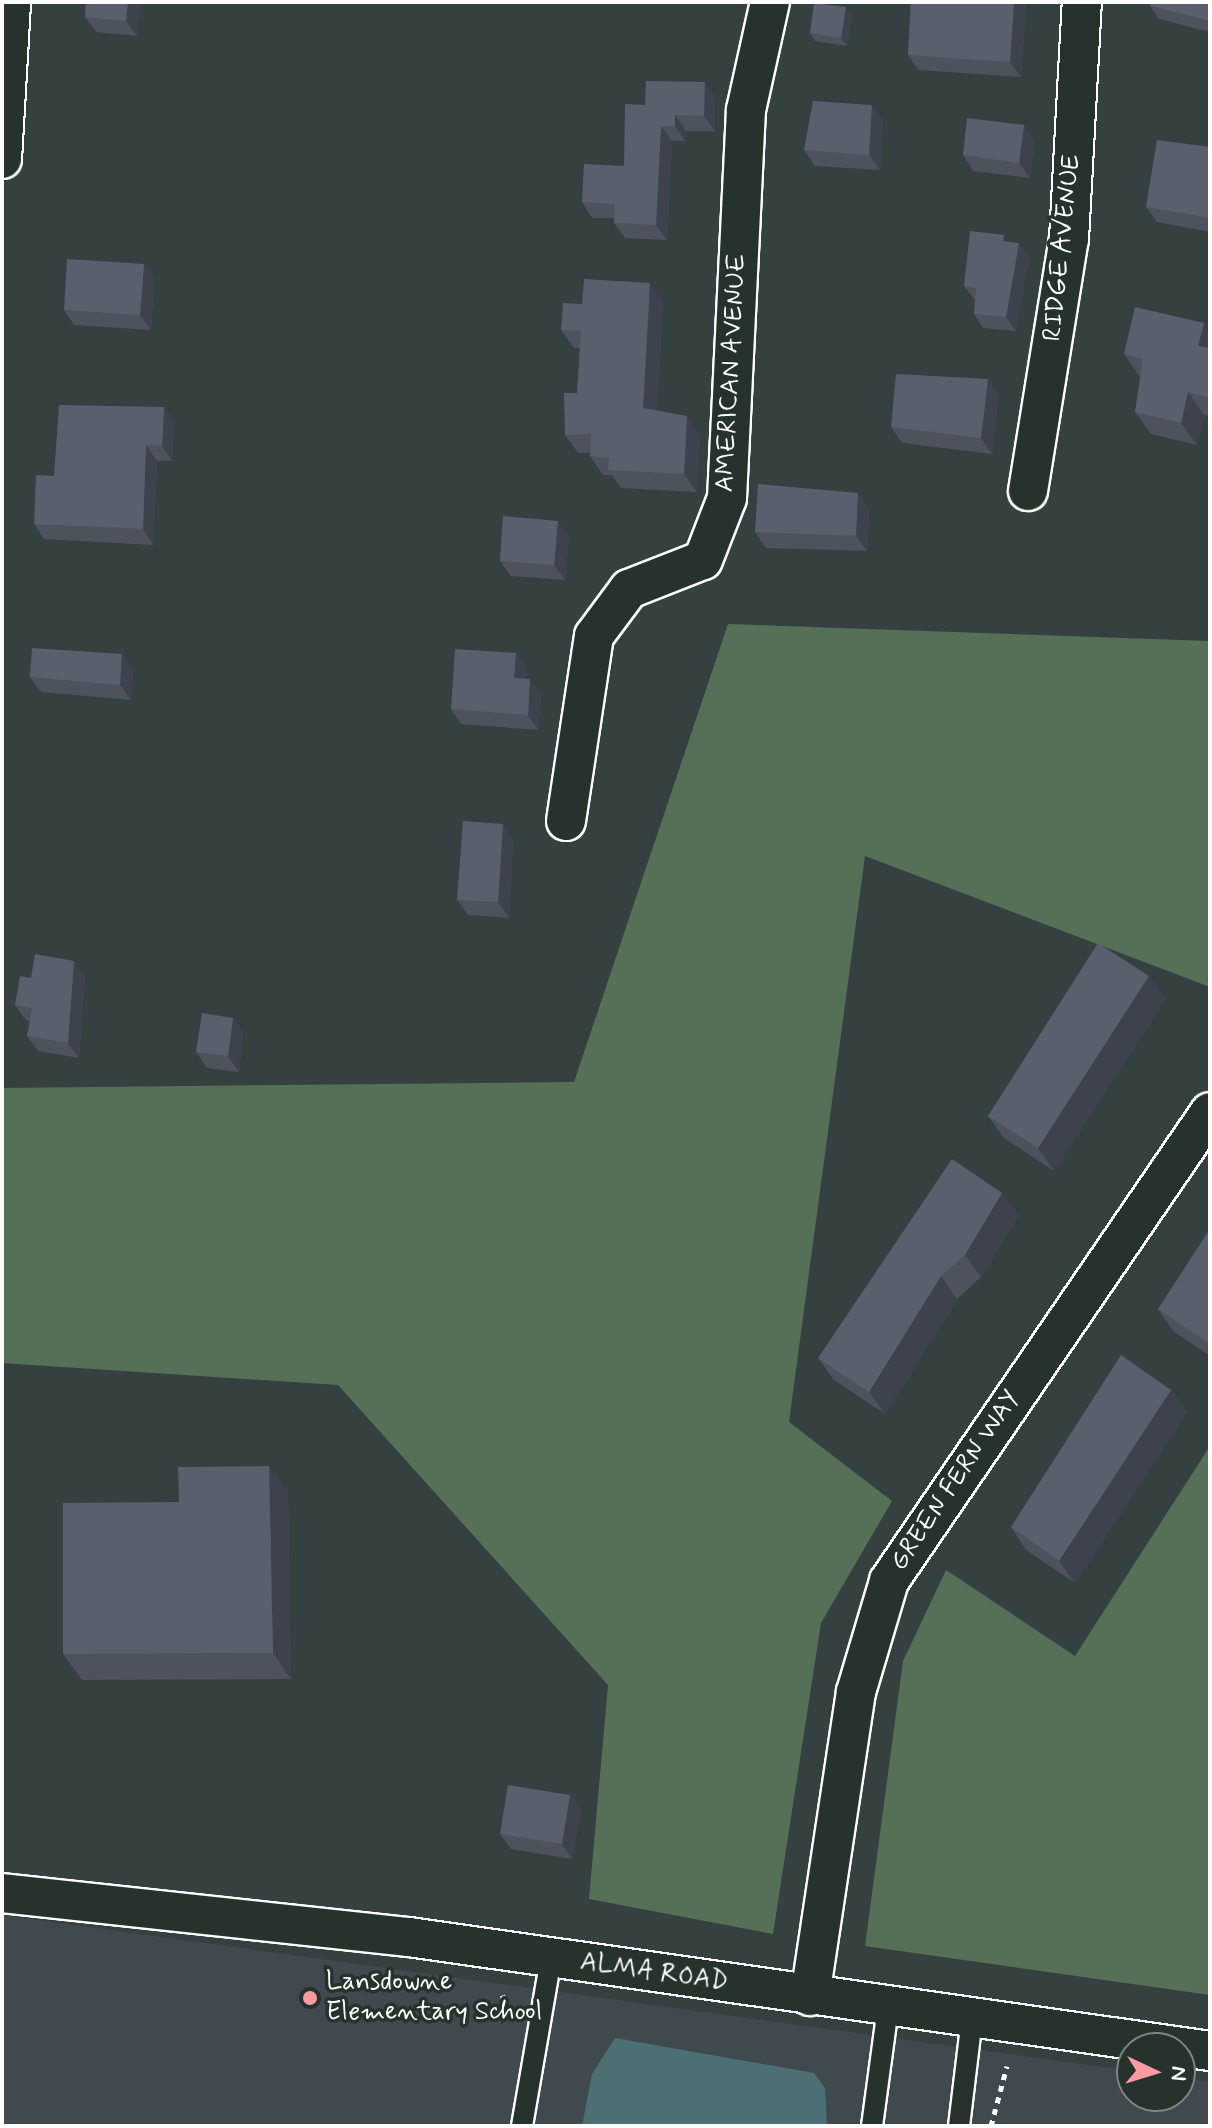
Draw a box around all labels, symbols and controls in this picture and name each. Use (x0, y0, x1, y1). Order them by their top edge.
street label: RIDGE AVENUE (1038, 152, 1088, 344)
street label: AMERICAN AVENUE (710, 252, 754, 494)
street label: GREEN FERN WAY (884, 1385, 1028, 1577)
street label: ALMA ROAD (579, 1947, 729, 1999)
place label: Lansdowne Elementary School (326, 1967, 542, 2028)
marker: Lansdowne Elementary School (301, 1989, 319, 2007)
north arrow (1116, 2032, 1196, 2112)
text: N (1163, 2065, 1192, 2082)

